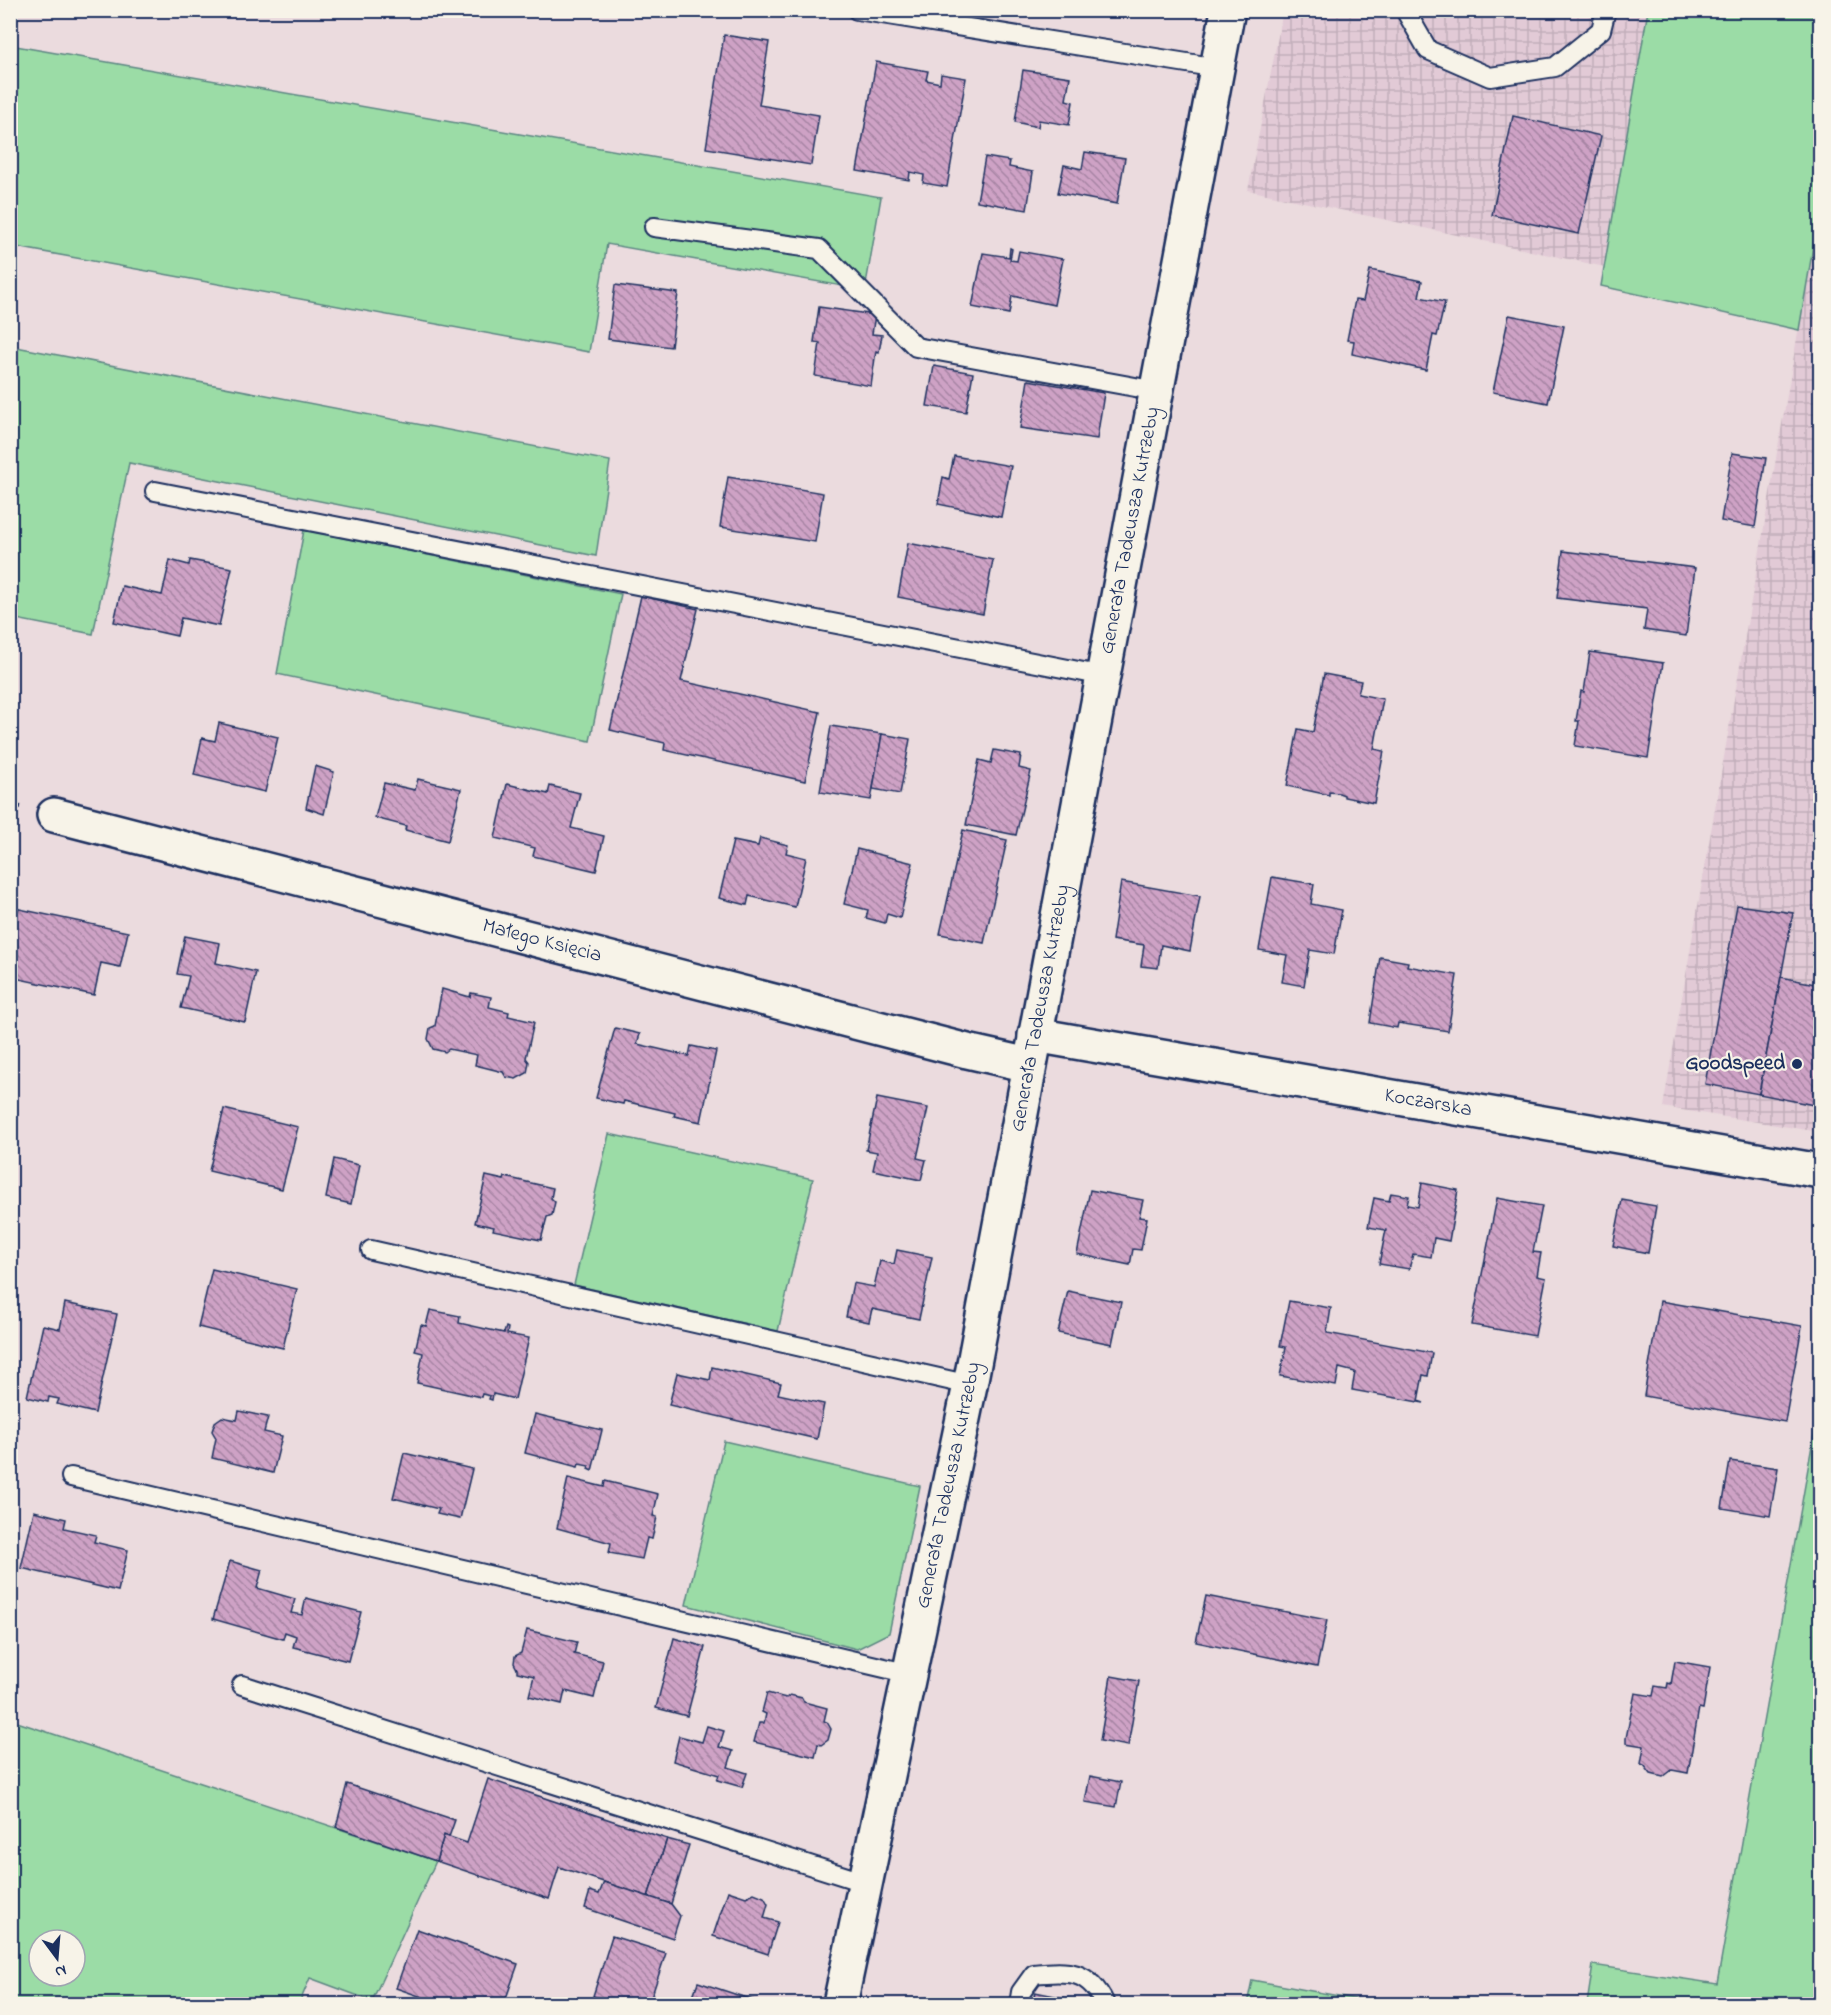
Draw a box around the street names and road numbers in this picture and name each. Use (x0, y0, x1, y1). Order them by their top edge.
street label: Generała Tadeusza Kutrzeby (1092, 404, 1170, 657)
street label: Generała Tadeusza Kutrzeby (1003, 882, 1081, 1134)
street label: Małego Księcia (479, 911, 605, 971)
street label: Koczarska (1382, 1081, 1474, 1125)
street label: Generała Tadeusza Kutrzeby (908, 1360, 991, 1611)

